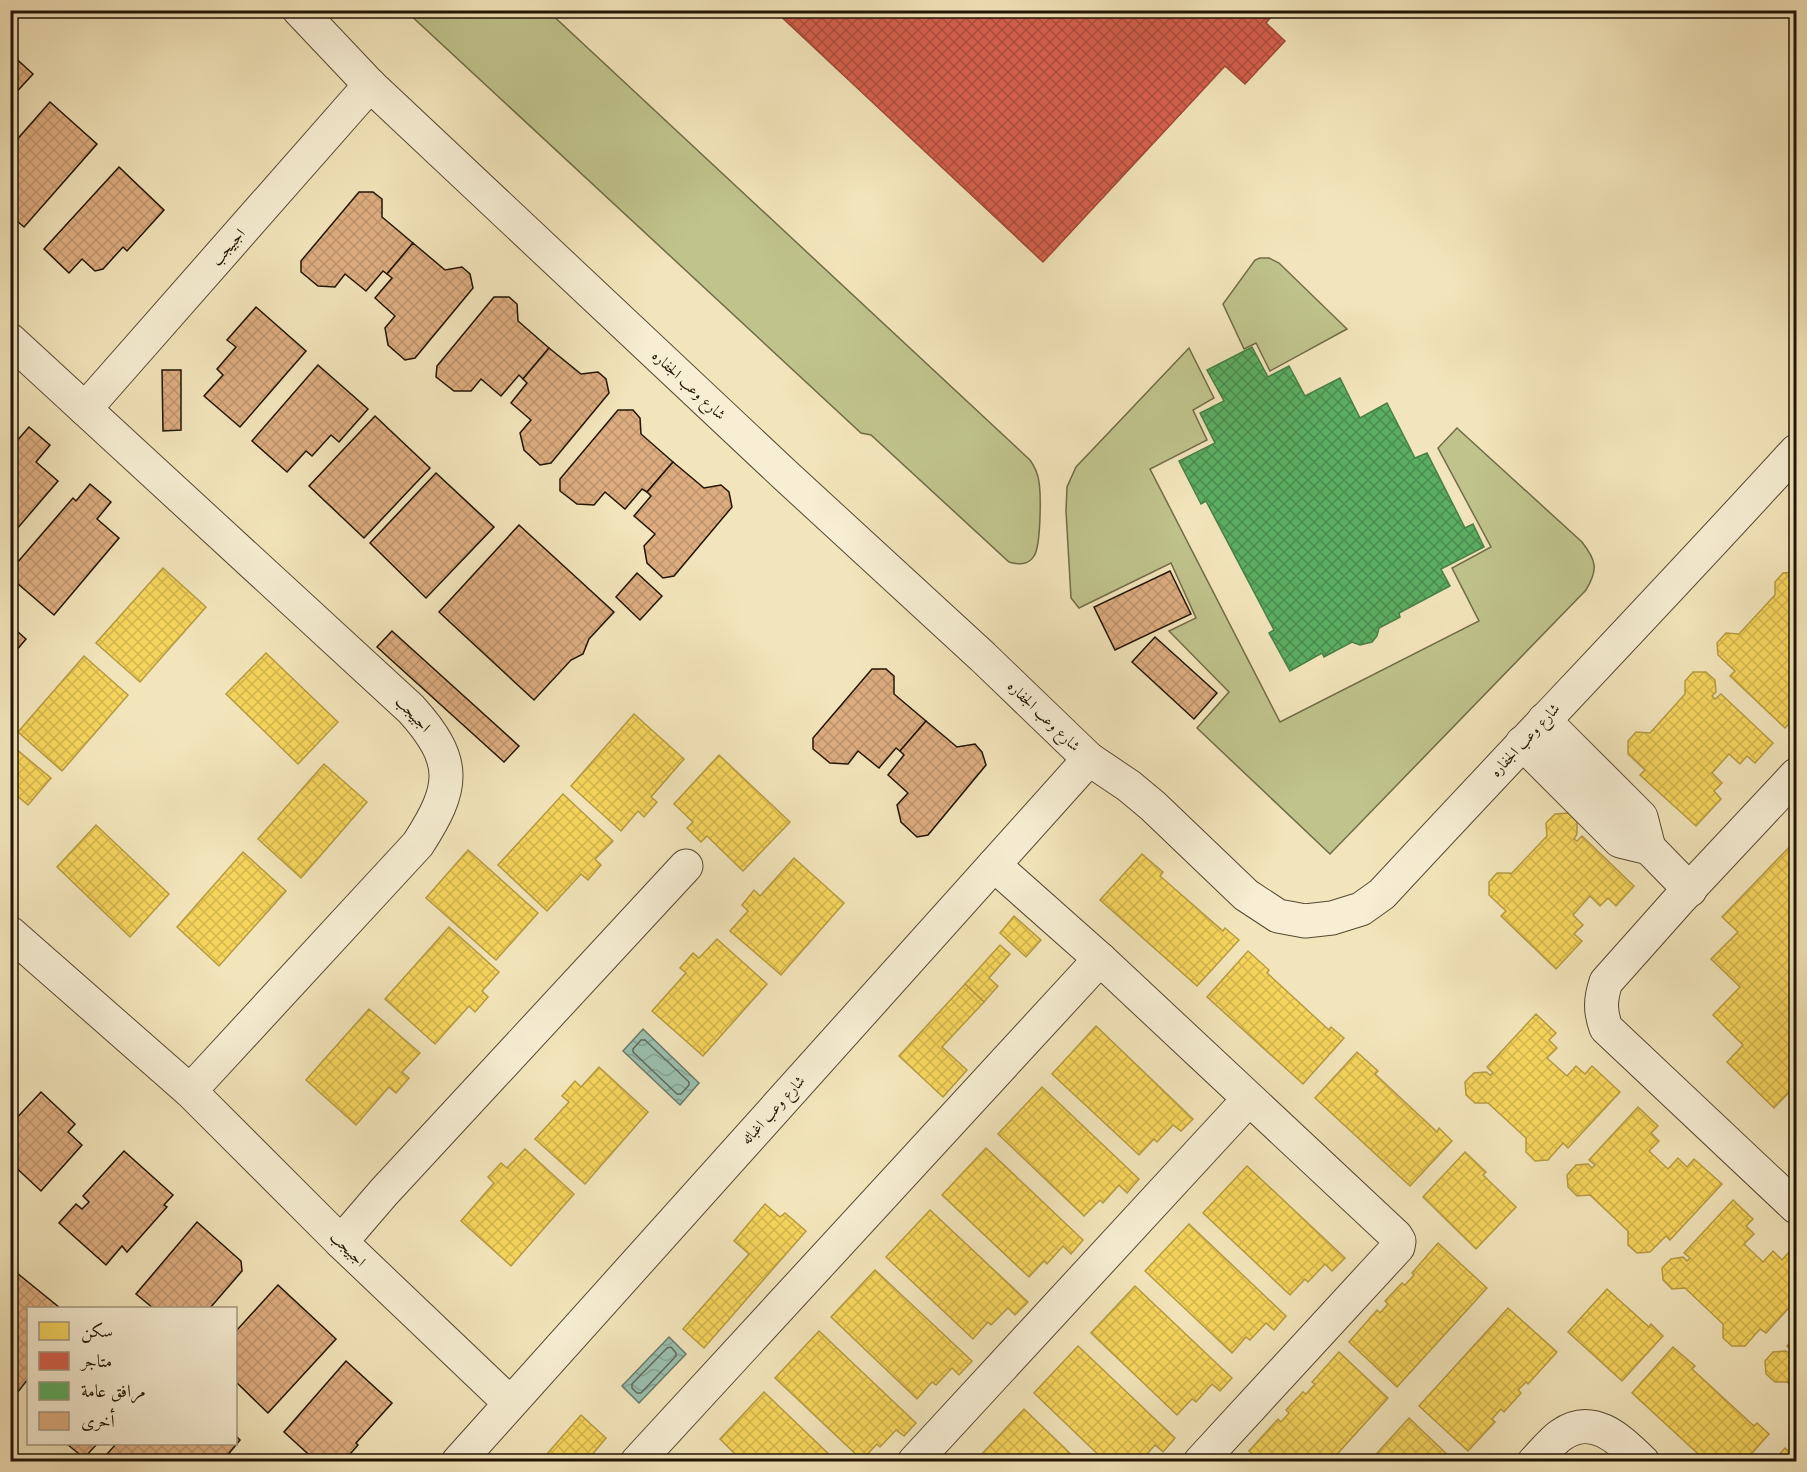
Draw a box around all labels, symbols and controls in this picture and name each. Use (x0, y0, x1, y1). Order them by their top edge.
street label: اجبيجب (206, 224, 250, 270)
street label: شارع وعب الجفاره (646, 346, 730, 426)
street label: شارع وعب الجفاره (1001, 676, 1085, 758)
street label: اجبيجب (391, 692, 435, 736)
street label: شارع وعب الجفاره (1486, 699, 1566, 783)
street label: شارع وعب اغباثه (737, 1071, 812, 1151)
street label: اجبيجب (326, 1227, 370, 1271)
legend (27, 1307, 237, 1445)
text: سكن (81, 1320, 113, 1343)
text: متاجر (79, 1350, 112, 1372)
text: مرافق عامة (81, 1380, 146, 1404)
text: أخرى (81, 1408, 116, 1432)

